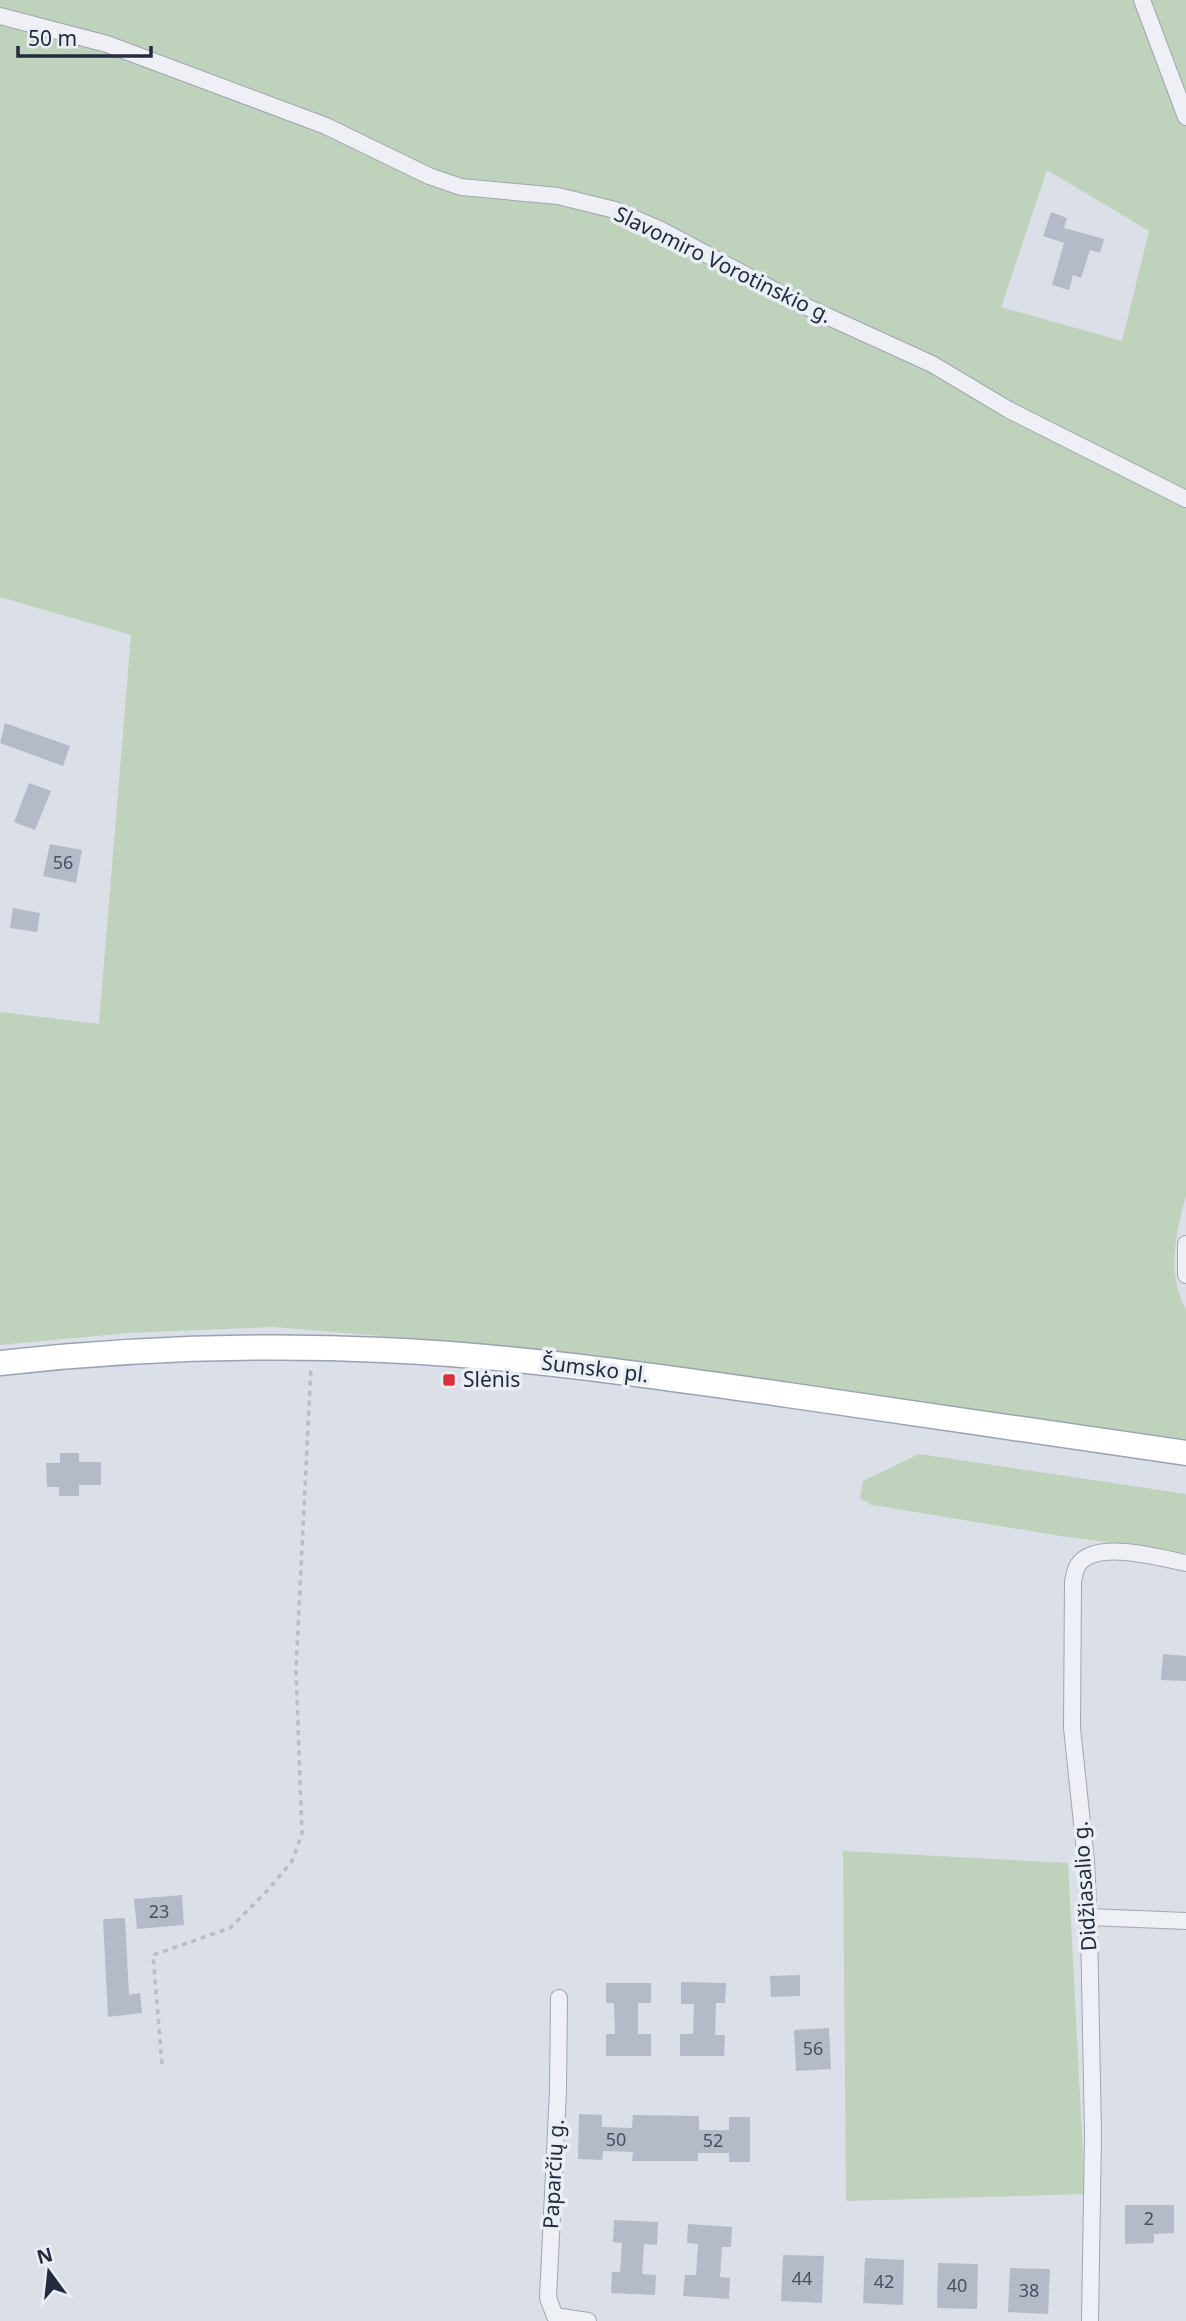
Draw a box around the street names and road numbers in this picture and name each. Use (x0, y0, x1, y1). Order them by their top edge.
street label: Slavomiro Vorotinskio g. (610, 199, 837, 329)
street label: Šumsko pl. (540, 1348, 650, 1388)
street label: Didžiasalio g. (1065, 1820, 1103, 1952)
street label: Paparčių g. (536, 2118, 570, 2230)

